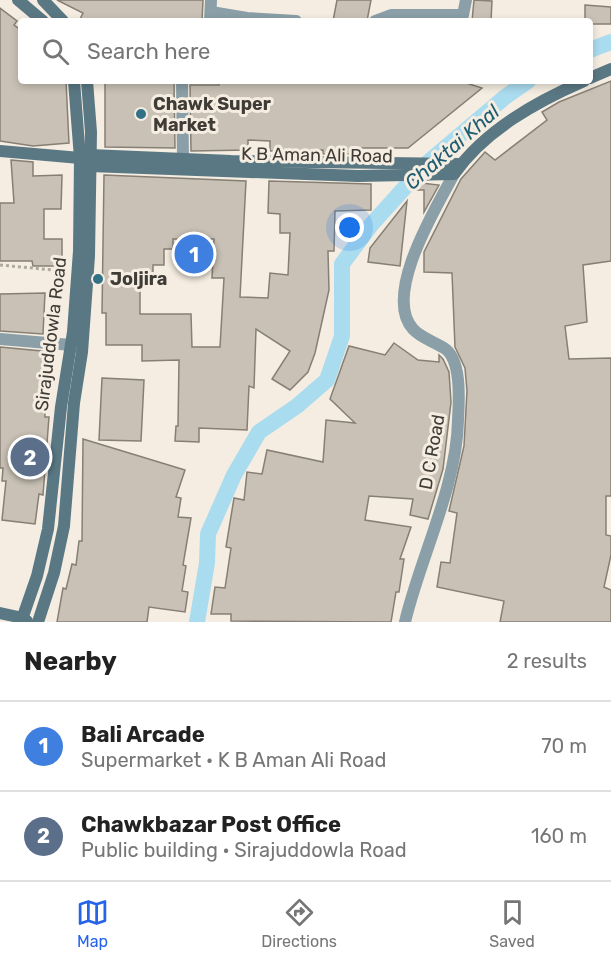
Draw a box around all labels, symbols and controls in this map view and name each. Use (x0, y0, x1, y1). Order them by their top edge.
search box (18, 18, 593, 84)
icon: search (39, 35, 72, 68)
text: Search here (87, 38, 210, 65)
place label: Chawk Super Market (153, 93, 271, 136)
water label: Chaktai Khal (400, 99, 505, 195)
marker: Chawk Super Market (134, 107, 148, 121)
street label: K B Aman Ali Road (241, 143, 393, 167)
your location (335, 213, 364, 242)
pin: 1 (174, 232, 214, 276)
street label: Sirajuddowla Road (31, 256, 71, 412)
place label: Joljira (110, 268, 167, 290)
marker: Joljira (91, 272, 105, 286)
street label: D C Road (415, 413, 449, 491)
pin: 2 (10, 434, 50, 480)
text: Nearby (24, 646, 117, 677)
text: 2 results (507, 649, 587, 673)
text: Bali Arcade (81, 721, 205, 748)
text: 1 (39, 734, 48, 758)
text: 70 m (541, 734, 587, 758)
text: Supermarket · K B Aman Ali Road (81, 748, 386, 772)
text: Chawkbazar Post Office (81, 811, 341, 838)
text: 2 (37, 824, 50, 848)
text: 160 m (531, 824, 587, 848)
text: Public building · Sirajuddowla Road (81, 838, 407, 862)
tab: Map (76, 896, 109, 951)
tab: Directions (261, 896, 337, 951)
tab: Saved (489, 896, 535, 951)

